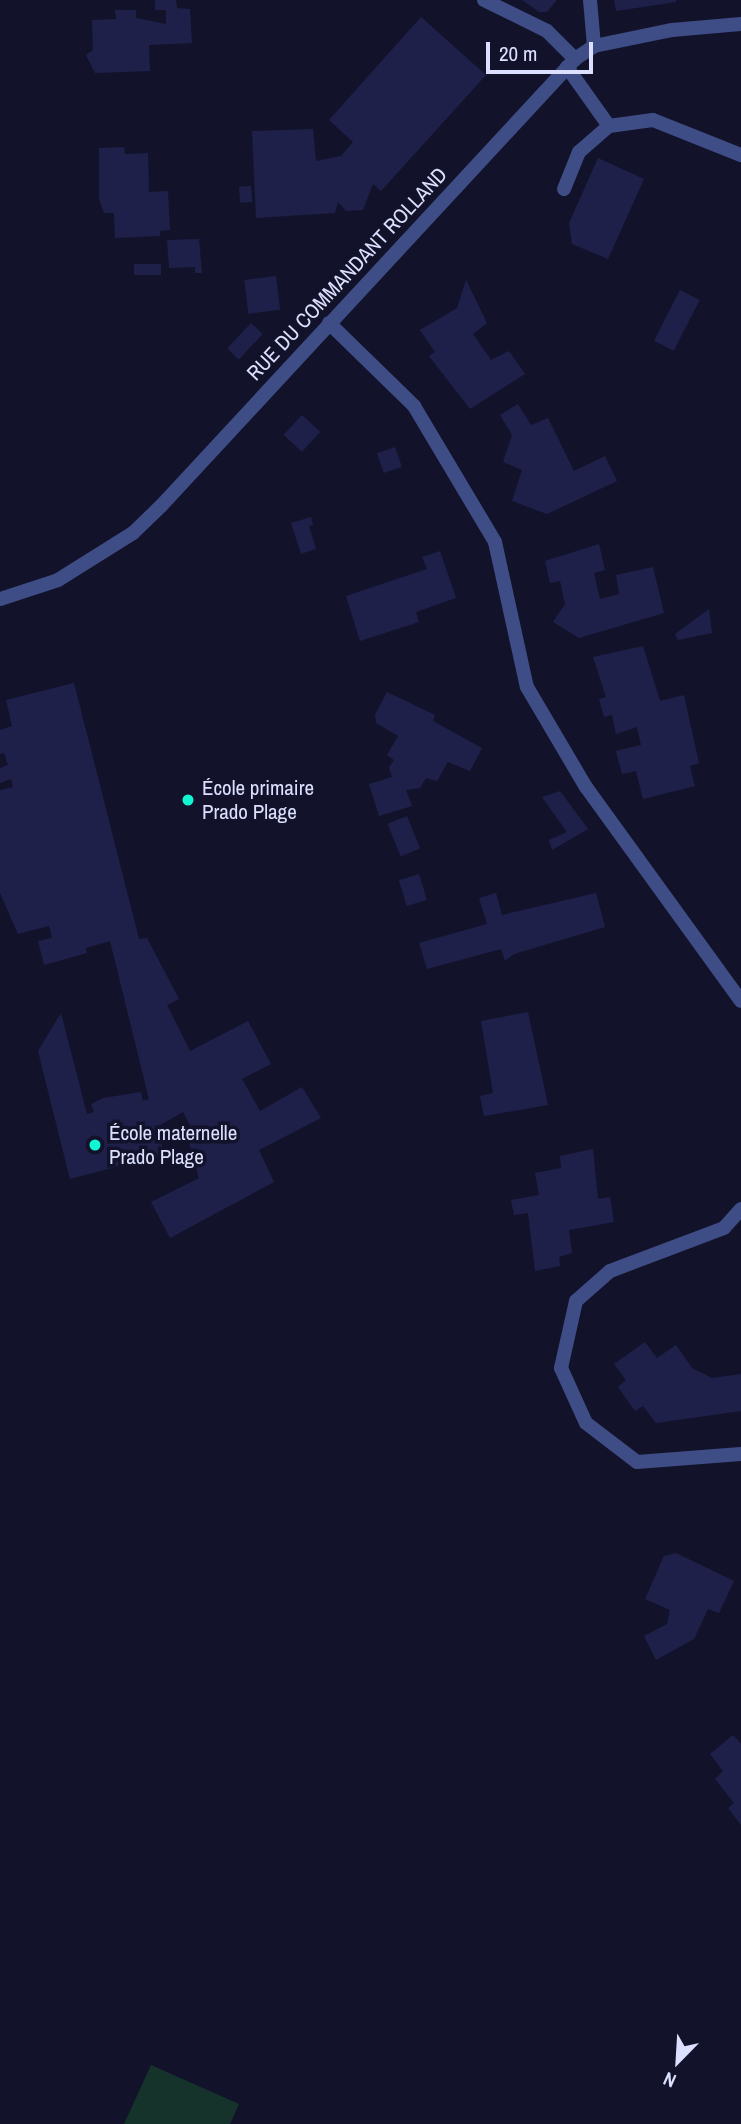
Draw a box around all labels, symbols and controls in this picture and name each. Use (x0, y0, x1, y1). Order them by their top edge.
scale bar (489, 28, 596, 72)
text: 20 m (499, 39, 537, 68)
street label: RUE DU COMMANDANT ROLLAND (242, 162, 452, 386)
place label: École primaire Prado Plage (202, 775, 314, 825)
marker: École primaire Prado Plage (180, 792, 196, 808)
place label: École maternelle Prado Plage (109, 1120, 237, 1170)
marker: École maternelle Prado Plage (87, 1137, 103, 1153)
north arrow (643, 2026, 713, 2096)
text: N (659, 2066, 680, 2094)

